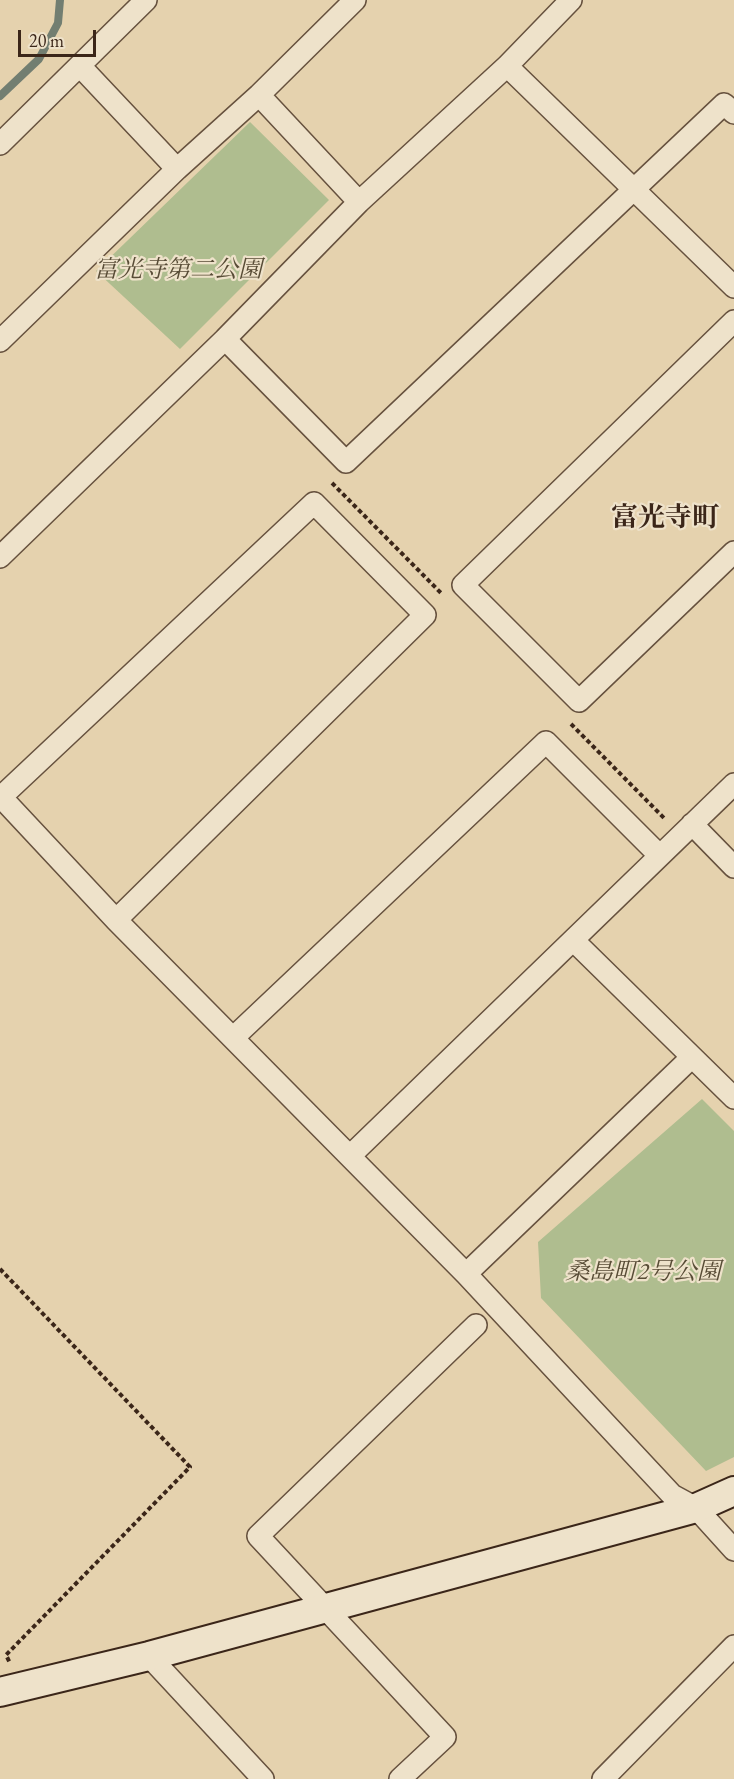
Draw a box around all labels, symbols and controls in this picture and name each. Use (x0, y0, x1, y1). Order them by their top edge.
scale bar (21, 18, 99, 56)
text: 20 m (29, 29, 64, 52)
park label: 富光寺第二公園 (94, 256, 262, 284)
district label: 富光寺町 (611, 503, 719, 535)
park label: 桑島町2号公園 (565, 1258, 721, 1286)

